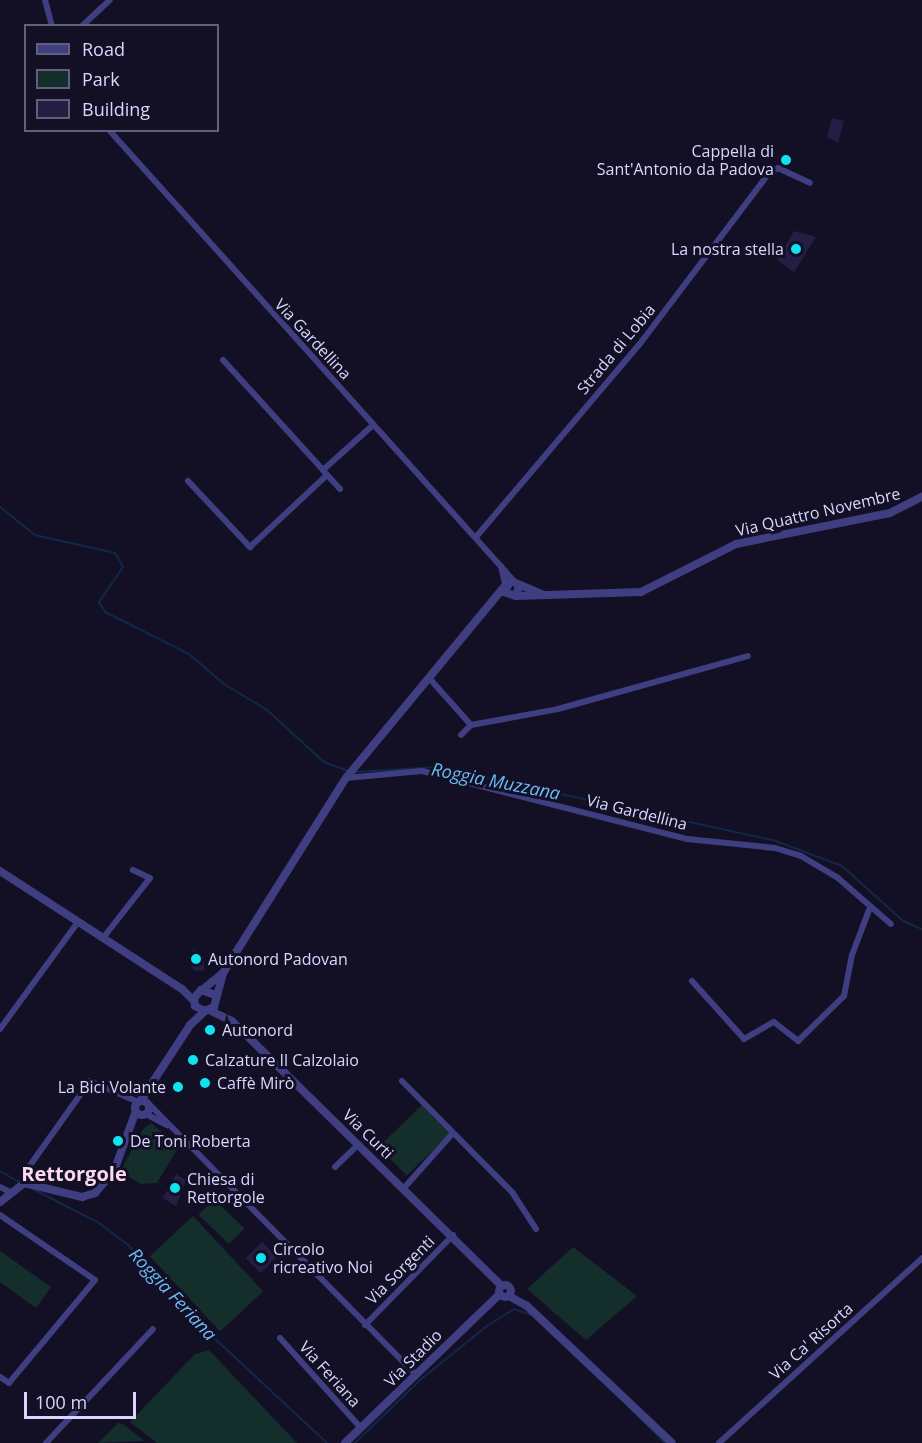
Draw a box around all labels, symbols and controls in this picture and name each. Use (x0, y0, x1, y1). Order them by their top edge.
legend (24, 24, 219, 132)
text: Road (82, 37, 125, 61)
text: Park (82, 67, 120, 91)
text: Building (82, 97, 150, 121)
place label: Cappella di Sant'Antonio da Padova (597, 141, 774, 179)
marker: Cappella di Sant'Antonio da Padova (779, 153, 793, 167)
place label: La nostra stella (671, 239, 784, 259)
marker: La nostra stella (789, 242, 803, 256)
street label: Via Gardellina (271, 295, 355, 383)
street label: Strada di Lobia (573, 300, 659, 398)
street label: Via Quattro Novembre (734, 484, 902, 540)
water label: Roggia Muzzana (430, 758, 562, 804)
street label: Via Gardellina (585, 790, 689, 834)
place label: Autonord Padovan (208, 949, 348, 969)
marker: Autonord Padovan (189, 952, 203, 966)
place label: Autonord (222, 1020, 293, 1040)
marker: Autonord (203, 1023, 217, 1037)
place label: Calzature Il Calzolaio (205, 1050, 359, 1070)
marker: Calzature Il Calzolaio (186, 1053, 200, 1067)
place label: Caffè Mirò (217, 1073, 294, 1093)
marker: Caffè Mirò (198, 1076, 212, 1090)
place label: La Bici Volante (58, 1077, 166, 1097)
marker: La Bici Volante (171, 1080, 185, 1094)
street label: Via Curti (339, 1105, 397, 1163)
place label: De Toni Roberta (130, 1131, 251, 1151)
marker: De Toni Roberta (111, 1134, 125, 1148)
district label: Rettorgole (21, 1161, 127, 1185)
place label: Chiesa di Rettorgole (187, 1169, 265, 1207)
marker: Chiesa di Rettorgole (168, 1181, 182, 1195)
street label: Via Sorgenti (362, 1232, 438, 1308)
place label: Circolo ricreativo Noi (273, 1239, 373, 1277)
water label: Roggia Feriana (125, 1243, 221, 1345)
marker: Circolo ricreativo Noi (254, 1251, 268, 1265)
street label: Via Ca' Risorta (765, 1299, 857, 1383)
street label: Via Stadio (380, 1325, 446, 1391)
street label: Via Feriana (295, 1337, 365, 1411)
scale bar (27, 1380, 140, 1418)
text: 100 m (35, 1390, 87, 1414)

